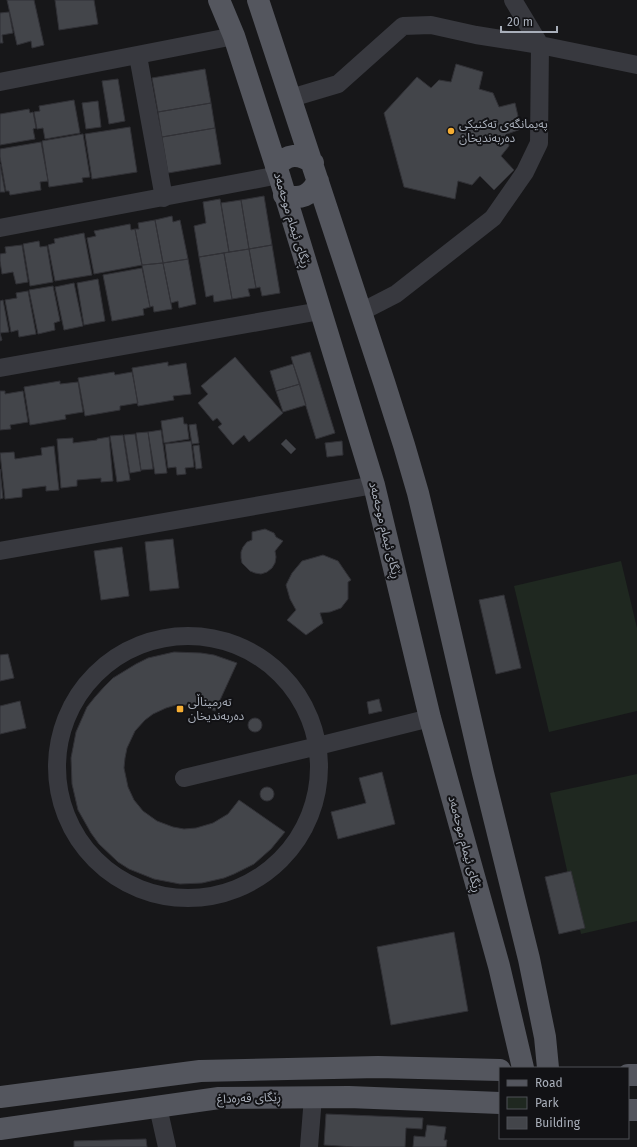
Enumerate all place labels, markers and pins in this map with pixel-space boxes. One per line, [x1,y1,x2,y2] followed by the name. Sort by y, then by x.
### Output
[459,117,548,145] place label: په‌یمانگه‌ى ته‌كنیكى ده‌ربه‌ندیخان
[446,126,456,136] marker: په‌یمانگه‌ى ته‌كنیكى ده‌ربه‌ندیخان
[188,693,245,723] place label: تەرمیناڵی دەربەندیخان
[175,704,185,714] marker: تەرمیناڵی دەربەندیخان

